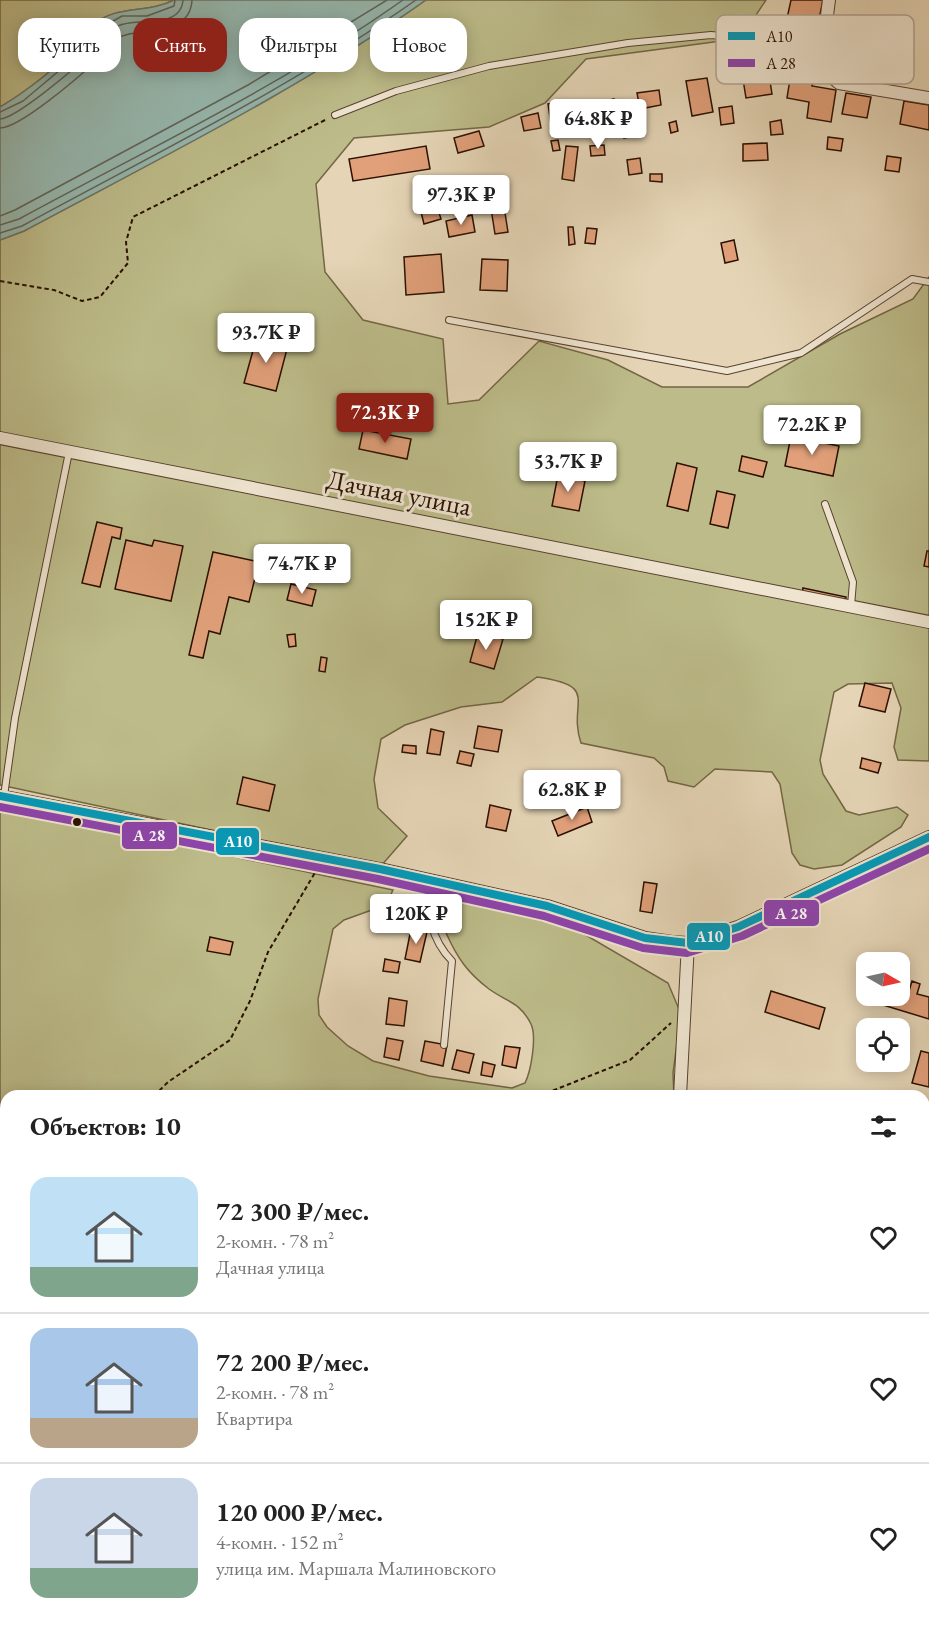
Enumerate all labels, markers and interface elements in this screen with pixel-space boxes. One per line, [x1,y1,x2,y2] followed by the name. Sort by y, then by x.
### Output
[716,15,914,84] legend
[18,18,121,72] chip: Купить
[133,18,227,72] chip: Снять
[239,18,358,72] chip: Фильтры
[370,18,467,72] chip: Новое
[765,26,793,47] text: А10
[765,53,796,74] text: А 28
[543,99,653,150] pin: 64.8K ₽
[564,105,632,131] text: 64.8K ₽
[406,175,516,226] pin: 97.3K ₽
[427,181,495,207] text: 97.3K ₽
[211,313,321,364] pin: 93.7K ₽
[232,319,300,345] text: 93.7K ₽
[330,393,440,444] pin: 72.3K ₽
[351,399,419,425] text: 72.3K ₽
[757,405,867,456] pin: 72.2K ₽
[778,411,846,437] text: 72.2K ₽
[513,442,623,493] pin: 53.7K ₽
[534,448,602,474] text: 53.7K ₽
[324,461,475,524] street label: Дачная улица
[247,544,357,595] pin: 74.7K ₽
[268,550,336,576] text: 74.7K ₽
[437,600,535,651] pin: 152K ₽
[454,606,518,632] text: 152K ₽
[517,770,627,821] pin: 62.8K ₽
[538,776,606,802] text: 62.8K ₽
[71,816,83,828] unlabelled marker
[121,821,178,850] line badge: А 28
[132,825,165,846] text: А 28
[215,827,260,856] line badge: А10
[223,831,253,852] text: А10
[367,894,465,945] pin: 120K ₽
[763,899,820,927] line badge: А 28
[384,900,448,926] text: 120K ₽
[774,903,807,924] text: А 28
[686,922,731,951] line badge: А10
[694,926,724,947] text: А10
[856,952,910,1006] north arrow
[856,952,910,1072] map controls
[856,1018,910,1072] button: locate
[30,1109,181,1143] text: Объектов: 10
[867,1110,900,1143] icon: filters
[216,1194,369,1228] text: 72 300 ₽/мес.
[78,1201,150,1273] icon: home
[867,1221,900,1254] icon: heart
[216,1228,334,1254] text: 2-комн. · 78 m²
[216,1254,325,1280] text: Дачная улица
[216,1345,369,1379] text: 72 200 ₽/мес.
[78,1352,150,1424] icon: home
[867,1372,900,1405] icon: heart
[216,1379,334,1405] text: 2-комн. · 78 m²
[216,1405,293,1431] text: Квартира
[216,1495,383,1529] text: 120 000 ₽/мес.
[78,1502,150,1574] icon: home
[867,1522,900,1555] icon: heart
[216,1529,344,1555] text: 4-комн. · 152 m²
[216,1555,496,1581] text: улица им. Маршала Малиновского

